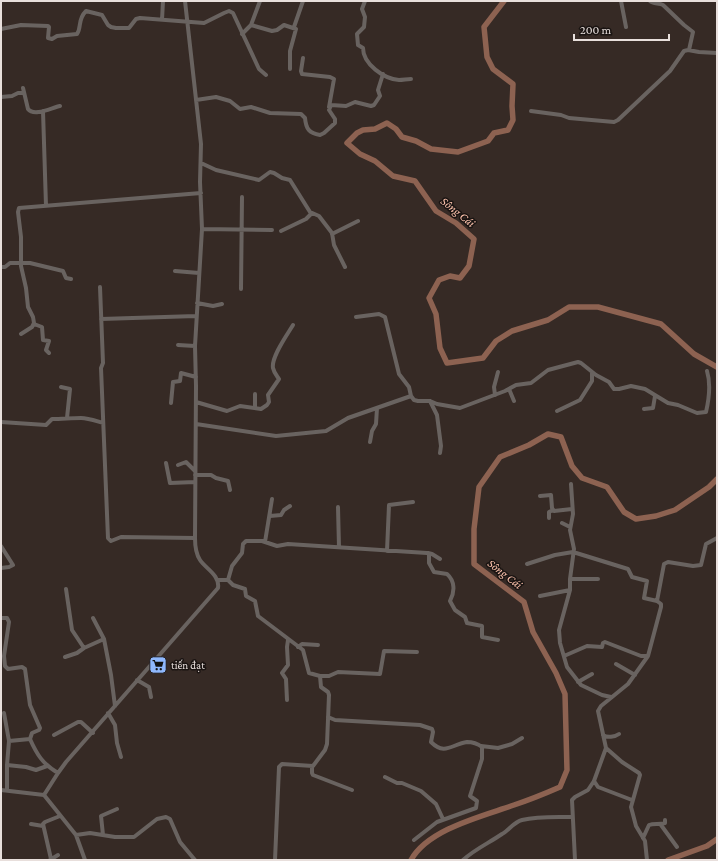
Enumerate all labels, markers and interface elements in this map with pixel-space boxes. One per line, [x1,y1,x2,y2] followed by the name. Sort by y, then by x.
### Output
[574,16,669,42] scale bar
[580,23,612,37] text: 200 m
[438,194,479,231] water label: Sông Cái
[485,556,526,592] water label: Sông Cái
[148,655,168,675] supermarket icon: tiến đạt
[171,659,205,672] place label: tiến đạt

